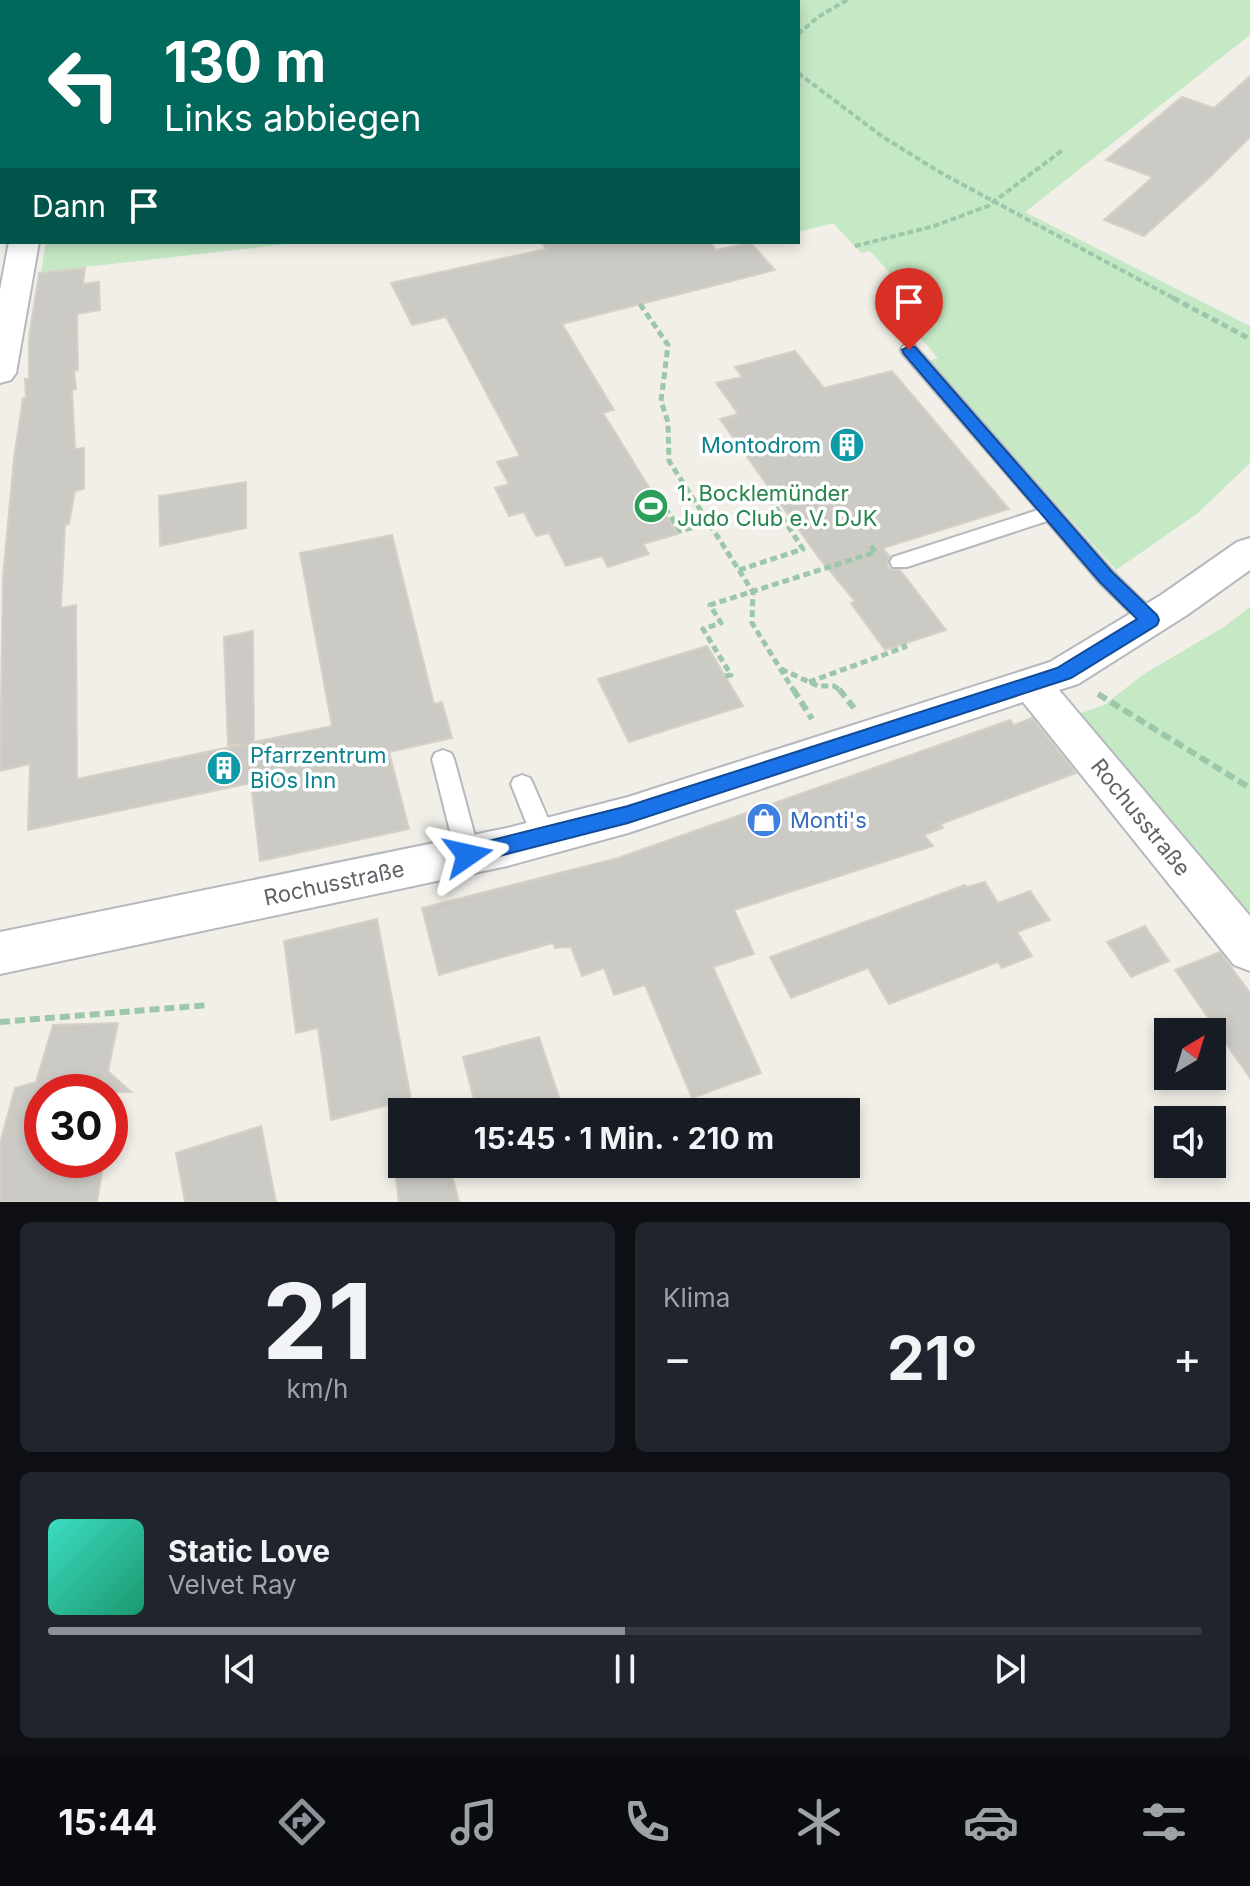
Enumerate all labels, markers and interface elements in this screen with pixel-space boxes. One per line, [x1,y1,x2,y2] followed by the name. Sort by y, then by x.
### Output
[164,28,326,96] text: 130 m
[32,32,136,136] icon: left
[164,96,422,140] text: Links abbiegen
[122,184,166,228] icon: arrive
[32,188,106,224] text: Dann
[875,268,943,350] pin
[887,280,931,324] icon: arrive
[828,426,866,464] building icon: Montodrom
[701,432,821,458] place label: Montodrom
[677,480,878,531] place label: 1. Bocklemünder Judo Club e.V. DJK
[632,487,670,525] sports icon: 1. Bocklemünder Judo Club e.V. DJK
[250,742,387,793] place label: Pfarrzentrum BiOs Inn
[205,749,243,787] building icon: Pfarrzentrum BiOs Inn
[1086,753,1196,881] street label: Rochusstraße
[745,801,783,839] shop icon: Monti's
[790,807,867,833] place label: Monti's
[426,813,510,897] position arrow
[261,855,407,911] street label: Rochusstraße
[1154,1018,1226,1090] north arrow
[1154,1018,1226,1178] map controls
[24,1074,128,1178] speed limit sign: 30
[1154,1106,1226,1178] button: sound
[474,1120,774,1156] text: 15:45 · 1 Min. · 210 m
[262,1258,373,1384] text: 21
[663,1282,730,1313] text: Klima
[887,1322,978,1394] text: 21°
[663,1331,692,1385] text: −
[1173,1331,1202,1385] text: +
[287,1373,348,1404] text: km/h
[168,1533,330,1569] text: Static Love
[168,1569,297,1600] text: Velvet Ray
[218,1647,262,1691] icon: previous
[603,1647,647,1691] icon: pause
[988,1647,1032,1691] icon: next
[274,1794,330,1850] icon: directions
[446,1794,502,1850] icon: music
[619,1794,675,1850] icon: phone
[791,1794,847,1850] icon: climate
[963,1794,1019,1850] icon: car
[1136,1794,1192,1850] icon: filters
[58,1800,157,1844] text: 15:44

